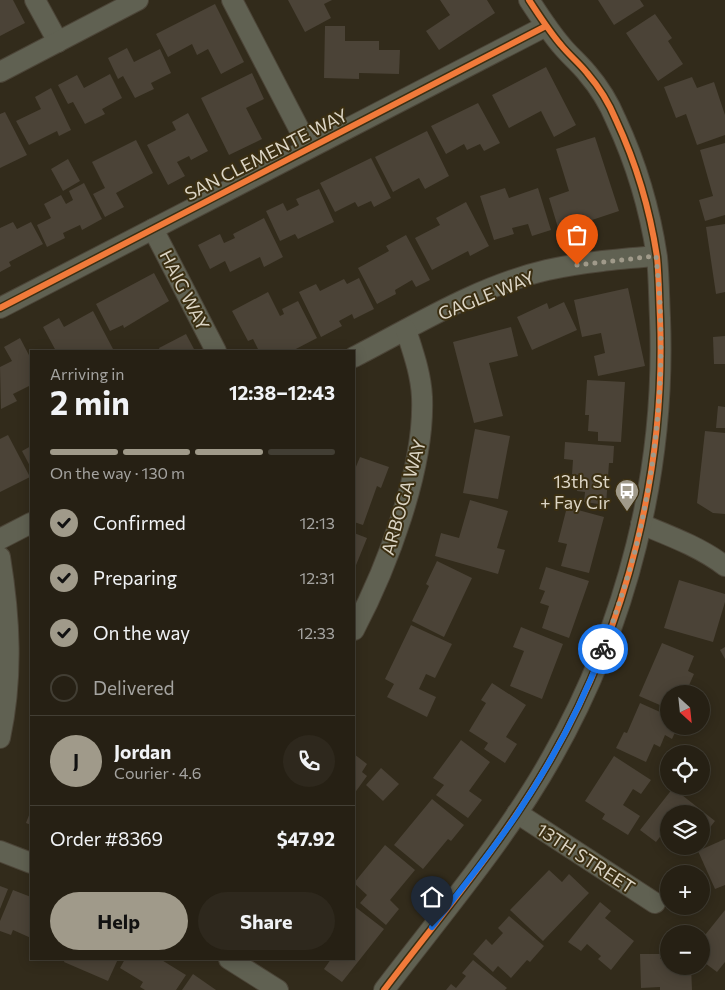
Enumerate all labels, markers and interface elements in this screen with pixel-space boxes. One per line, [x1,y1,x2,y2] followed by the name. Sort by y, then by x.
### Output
[181,103,351,205] street label: SAN CLEMENTE WAY
[556,214,598,265] pin
[563,221,591,249] icon: bag
[155,246,215,334] street label: HAIG WAY
[434,266,538,324] street label: GAGLE WAY
[50,364,124,383] text: Arriving in
[229,381,335,404] text: 12:38–12:43
[50,382,130,422] text: 2 min
[376,436,430,557] street label: ARBOGA WAY
[50,463,185,482] text: On the way · 130 m
[540,470,610,513] place label: 13th St + Fay Cir
[614,478,640,512] bus stop icon: 13th St + Fay Cir
[50,509,78,537] icon: check
[93,511,186,534] text: Confirmed
[300,513,335,532] text: 12:13
[50,564,78,592] icon: check
[93,566,177,589] text: Preparing
[300,568,335,587] text: 12:31
[50,619,78,647] icon: check
[93,621,190,644] text: On the way
[297,623,335,642] text: 12:33
[578,624,628,674] courier
[589,635,617,663] icon: bike
[93,676,174,699] text: Delivered
[660,685,710,735] north arrow
[660,685,710,975] map controls
[283,735,335,787] button: phone
[114,740,171,763] text: Jordan
[660,745,710,795] button: locate
[73,749,79,772] text: J
[114,763,201,782] text: Courier · 4.6
[660,805,710,855] button: layers
[533,818,639,898] street label: 13TH STREET
[50,827,163,850] text: Order #8369
[277,827,335,850] text: $47.92
[660,865,710,915] button: +
[411,876,453,927] pin
[418,883,446,911] icon: home
[50,892,188,950] button: Help
[198,892,335,950] button: Share
[660,925,710,975] button: −

